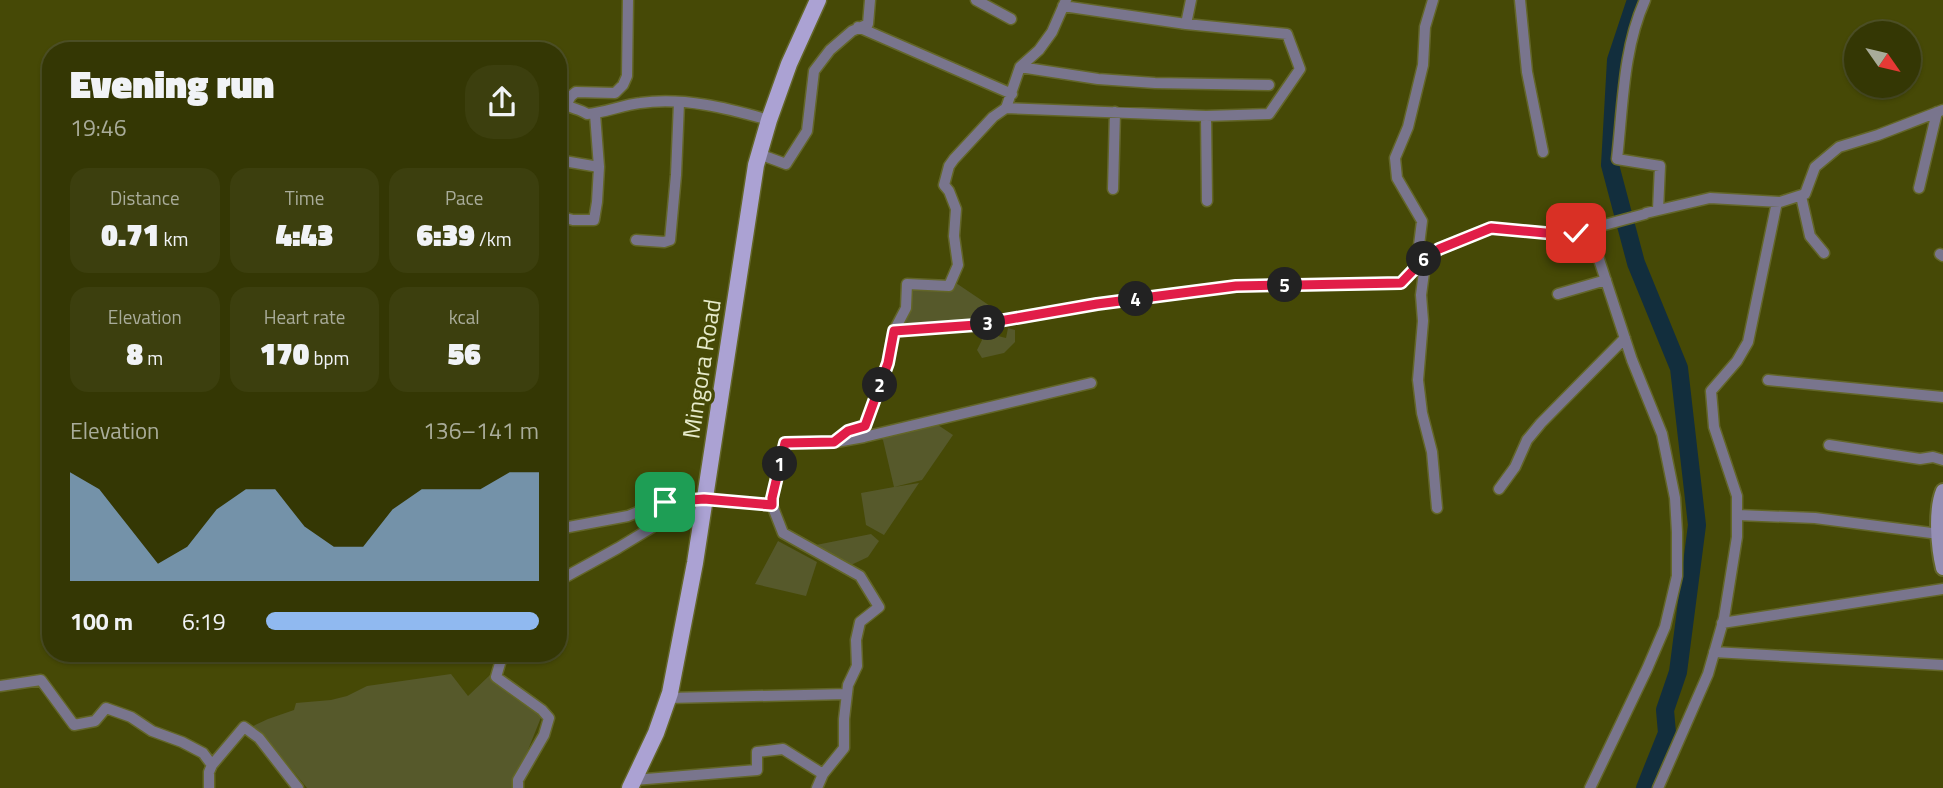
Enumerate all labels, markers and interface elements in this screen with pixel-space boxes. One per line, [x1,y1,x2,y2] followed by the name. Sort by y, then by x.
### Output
[1844,21,1922,98] north arrow
[1844,21,1921,98] map controls
[70,55,274,113] text: Evening run
[465,65,539,139] button: share
[70,110,127,145] text: 19:46
[110,183,180,212] text: Distance
[285,183,324,212] text: Time
[445,183,483,212] text: Pace
[1546,203,1606,263] pin
[101,212,159,258] text: 0.71
[275,212,334,258] text: 4:43
[417,212,475,258] text: 6:39
[1557,214,1595,252] icon: check
[159,224,188,253] text: km
[475,224,512,253] text: /km
[1406,242,1442,276] pin: 6
[1418,244,1429,273] text: 6
[1268,268,1302,302] pin: 5
[1279,270,1290,299] text: 5
[1118,282,1154,316] pin: 4
[1130,284,1141,313] text: 4
[672,296,730,441] street label: Mingora Road
[108,302,182,331] text: Elevation
[264,302,345,331] text: Heart rate
[449,302,480,331] text: kcal
[970,306,1006,340] pin: 3
[982,308,993,337] text: 3
[127,331,143,377] text: 8
[260,331,309,377] text: 170
[448,331,481,377] text: 56
[143,343,163,372] text: m
[309,343,349,372] text: bpm
[862,368,898,402] pin: 2
[874,370,885,399] text: 2
[70,413,159,448] text: Elevation
[423,413,539,448] text: 136–141 m
[762,447,798,482] pin: 1
[774,449,785,478] text: 1
[635,472,695,532] pin
[646,483,684,521] icon: arrive
[70,604,133,639] text: 100 m
[182,604,226,639] text: 6:19

